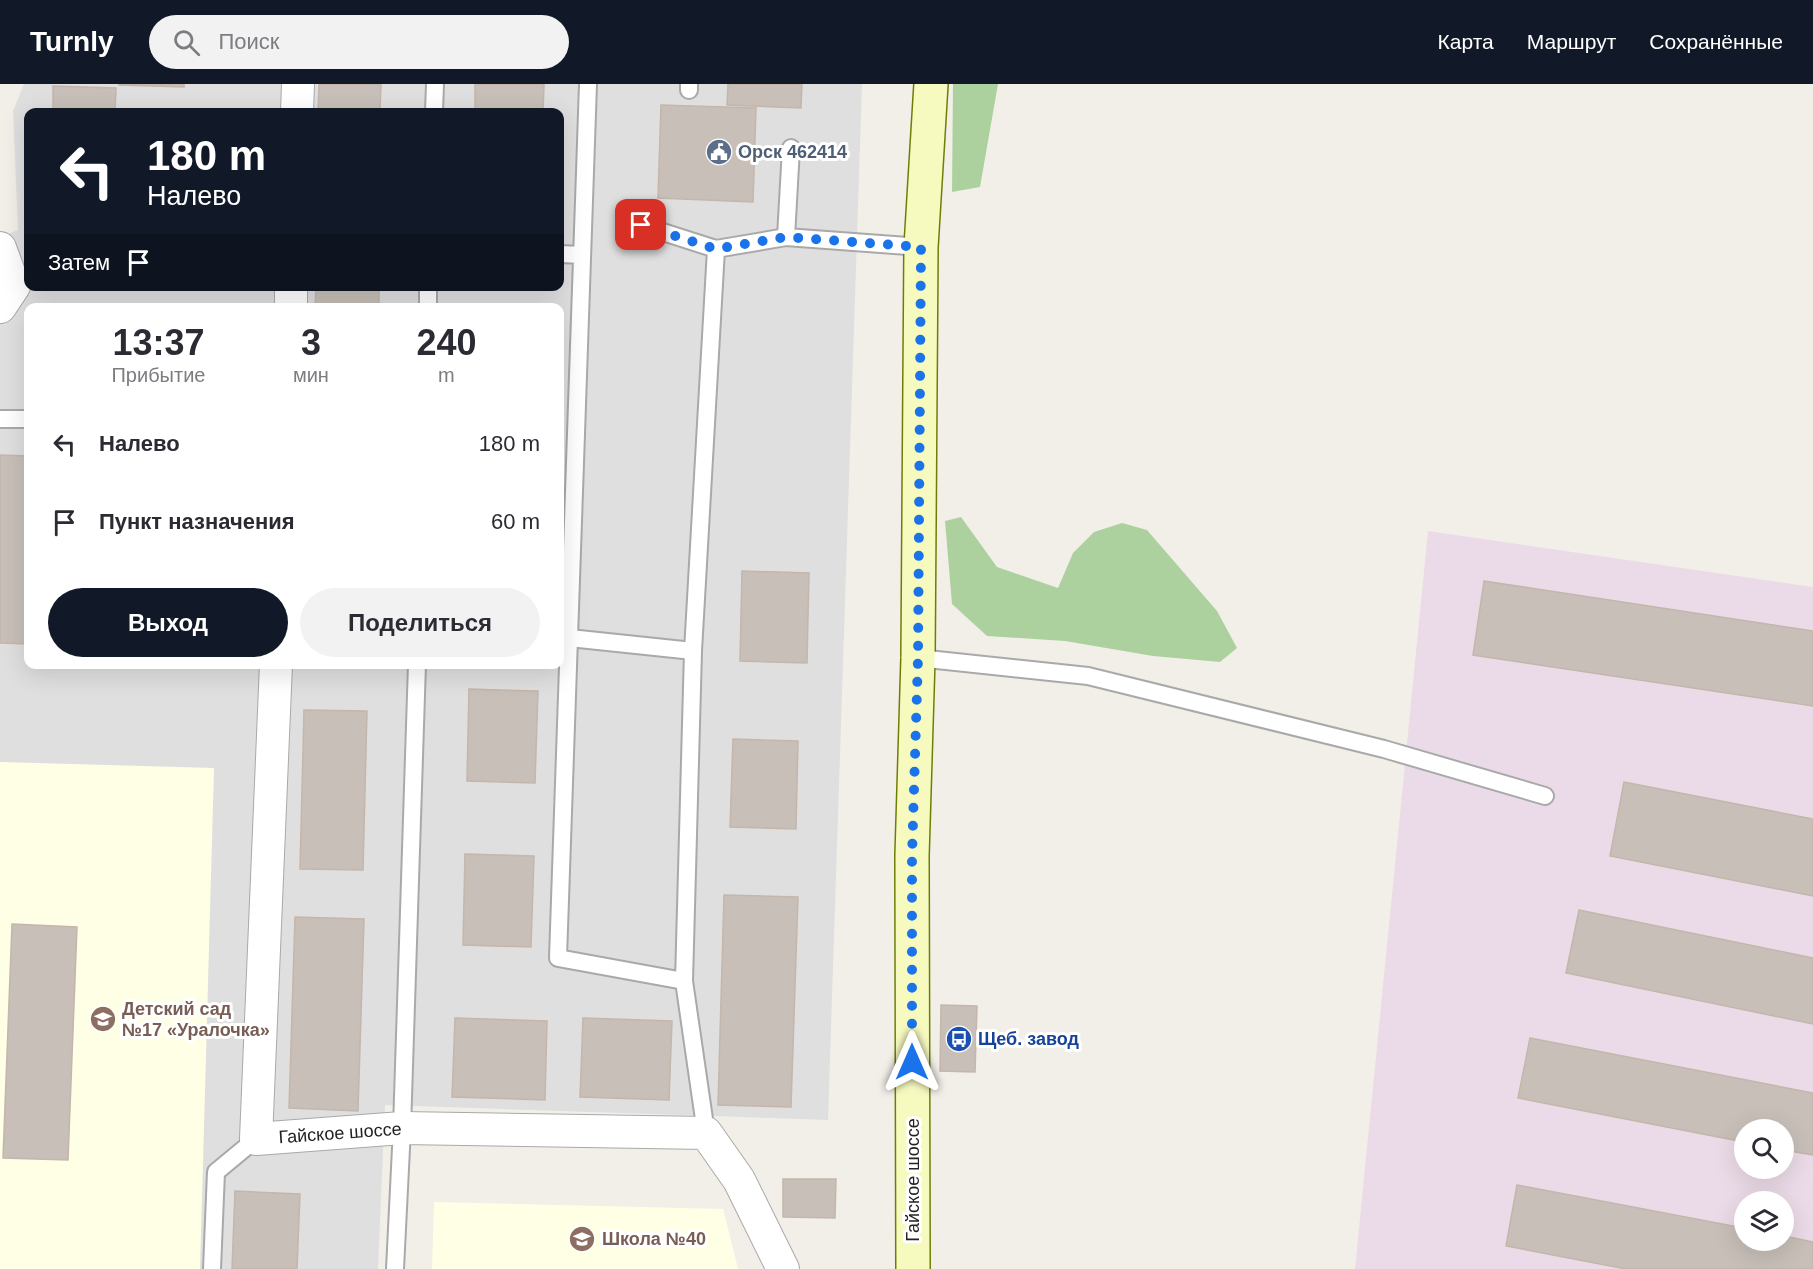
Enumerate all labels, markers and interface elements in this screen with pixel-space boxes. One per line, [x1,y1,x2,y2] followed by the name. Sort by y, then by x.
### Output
[149,15,569,69] search box
[30,26,113,57] text: Turnly
[170,26,203,59] icon: search
[218,29,279,54] text: Поиск
[1438,30,1494,53] text: Карта
[1527,30,1616,53] text: Маршрут
[1649,30,1783,53] text: Сохранённые
[48,132,126,210] icon: left
[147,132,266,179] text: 180 m
[704,137,734,167] public building icon: Орск 462414
[738,142,847,162] place label: Орск 462414
[147,181,241,211] text: Налево
[615,199,666,250] pin
[624,208,657,241] icon: arrive
[122,246,155,279] icon: arrive
[48,250,110,275] text: Затем
[112,322,205,363] text: 13:37
[301,322,321,363] text: 3
[416,322,476,363] text: 240
[111,364,205,386] text: Прибытие
[293,364,329,386] text: мин
[438,364,455,386] text: m
[48,428,81,461] icon: left
[99,431,180,456] text: Налево
[479,431,540,456] text: 180 m
[48,506,81,539] icon: arrive
[99,509,295,534] text: Пункт назначения
[491,509,540,534] text: 60 m
[48,588,288,657] button: Выход
[300,588,540,657] button: Поделиться
[122,999,270,1040] place label: Детский сад №17 «Уралочка»
[88,1004,118,1034] school or university icon: Детский сад №17 «Уралочка»
[944,1024,974,1054] bus stop icon: Щеб. завод
[978,1029,1080,1049] place label: Щеб. завод
[880,1030,944,1094] position arrow
[903,1118,923,1242] street label: Гайское шоссе
[278,1119,402,1147] street label: Гайское шоссе
[1734,1119,1794,1251] map controls
[1734,1119,1794,1179] button: search
[1734,1191,1794,1251] button: layers
[567,1224,597,1254] school or university icon: Школа №40
[602,1229,706,1249] place label: Школа №40

